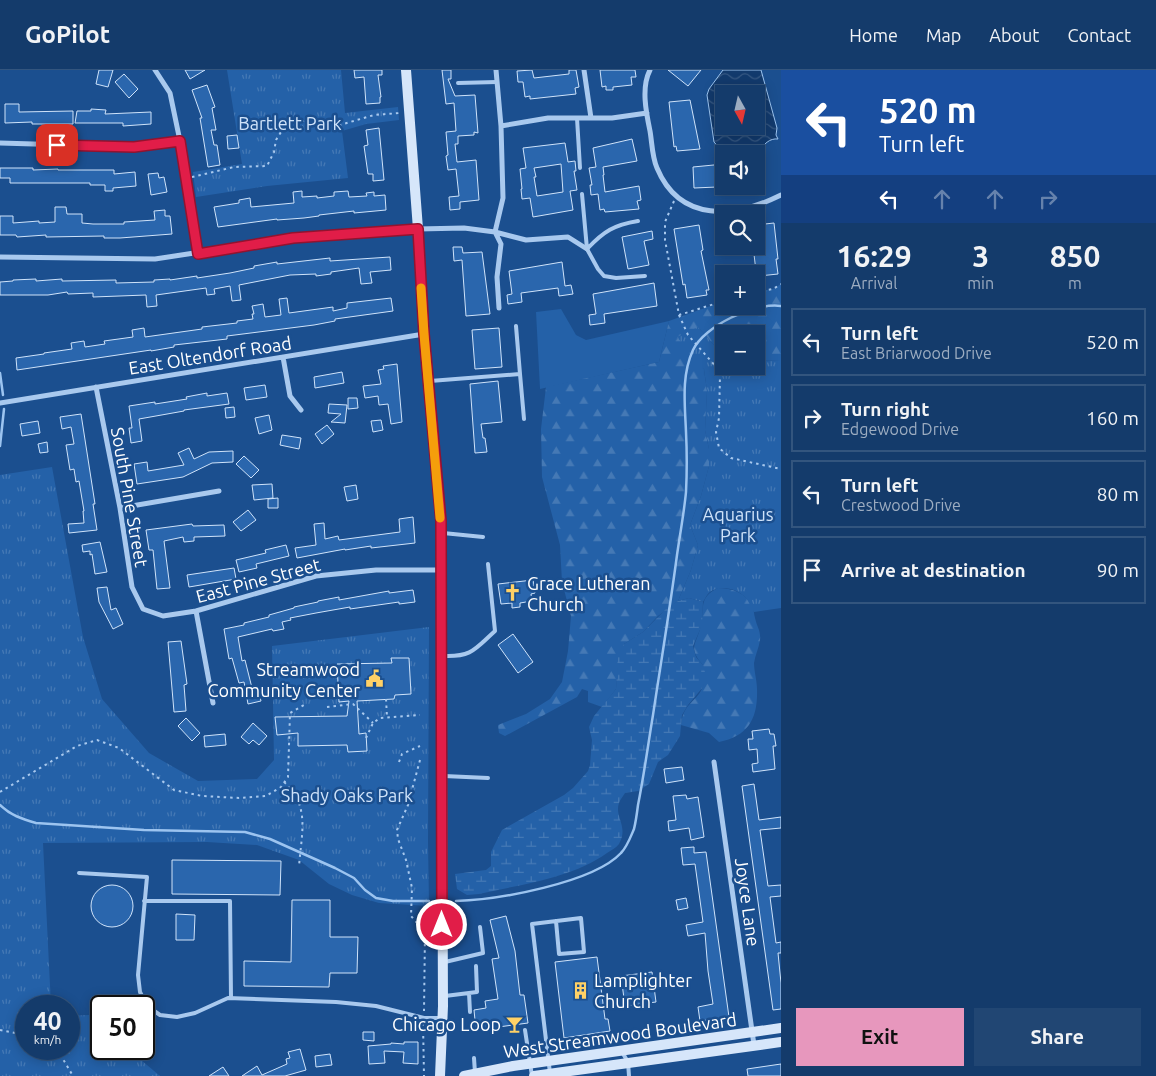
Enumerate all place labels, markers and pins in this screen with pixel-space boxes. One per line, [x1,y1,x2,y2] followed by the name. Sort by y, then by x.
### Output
[36,124,78,166] pin
[527,573,650,614] place label: Grace Lutheran Church
[503,583,523,603] church icon: Grace Lutheran Church
[208,659,360,700] place label: Streamwood Community Center
[364,669,384,689] public building icon: Streamwood Community Center
[594,970,692,1011] place label: Lamplighter Church
[570,980,590,1000] building icon: Lamplighter Church
[392,1014,501,1034] place label: Chicago Loop
[505,1014,525,1034] bar icon: Chicago Loop

